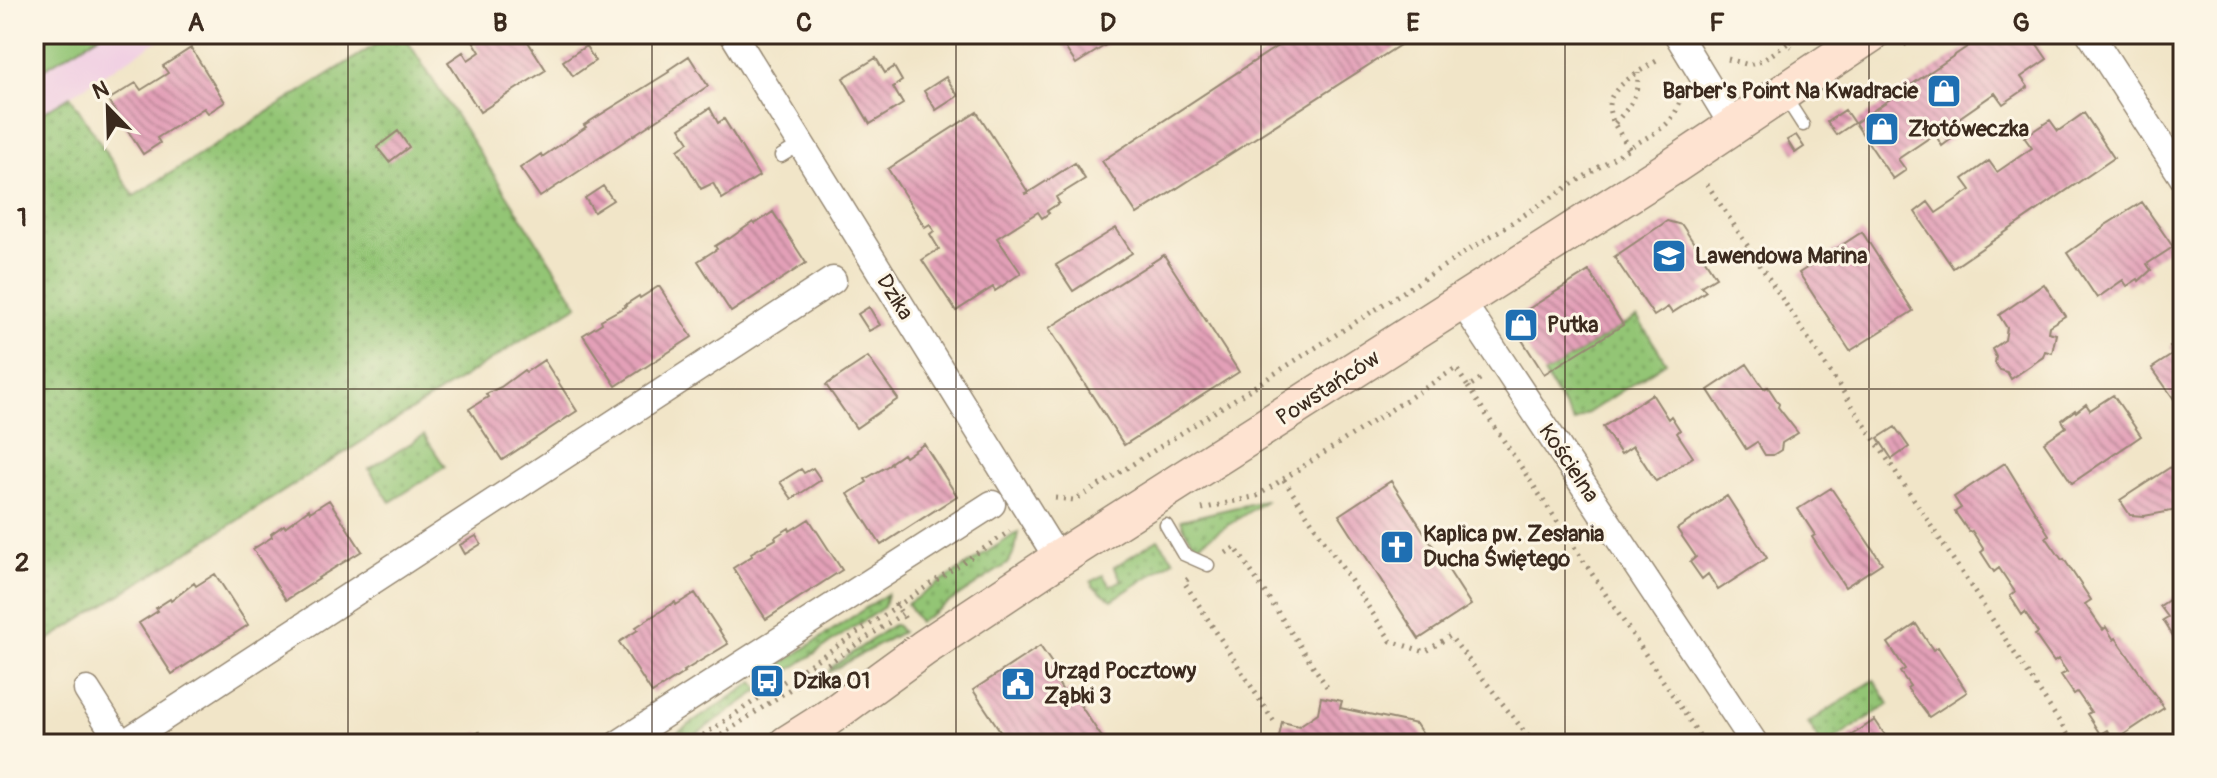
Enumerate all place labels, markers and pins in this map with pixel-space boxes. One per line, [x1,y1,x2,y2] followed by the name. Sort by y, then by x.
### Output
[1925,72,1963,110] shop icon: Barber's Point Na Kwadracie
[1662,77,1919,105] place label: Barber's Point Na Kwadracie
[1863,110,1901,148] shop icon: Złotóweczka
[1908,115,2029,143] place label: Złotóweczka
[1650,237,1688,275] school or university icon: Lawendowa Marina
[1695,242,1867,270] place label: Lawendowa Marina
[1502,306,1540,344] shop icon: Putka
[1547,311,1598,339] place label: Putka
[1423,520,1604,573] place label: Kaplica pw. Zesłania Ducha Świętego
[1378,528,1416,566] church icon: Kaplica pw. Zesłania Ducha Świętego
[1044,657,1197,710] place label: Urząd Pocztowy Ząbki 3
[748,662,786,700] bus stop icon: Dzika 01
[999,665,1037,703] public building icon: Urząd Pocztowy Ząbki 3
[793,667,870,695] place label: Dzika 01

